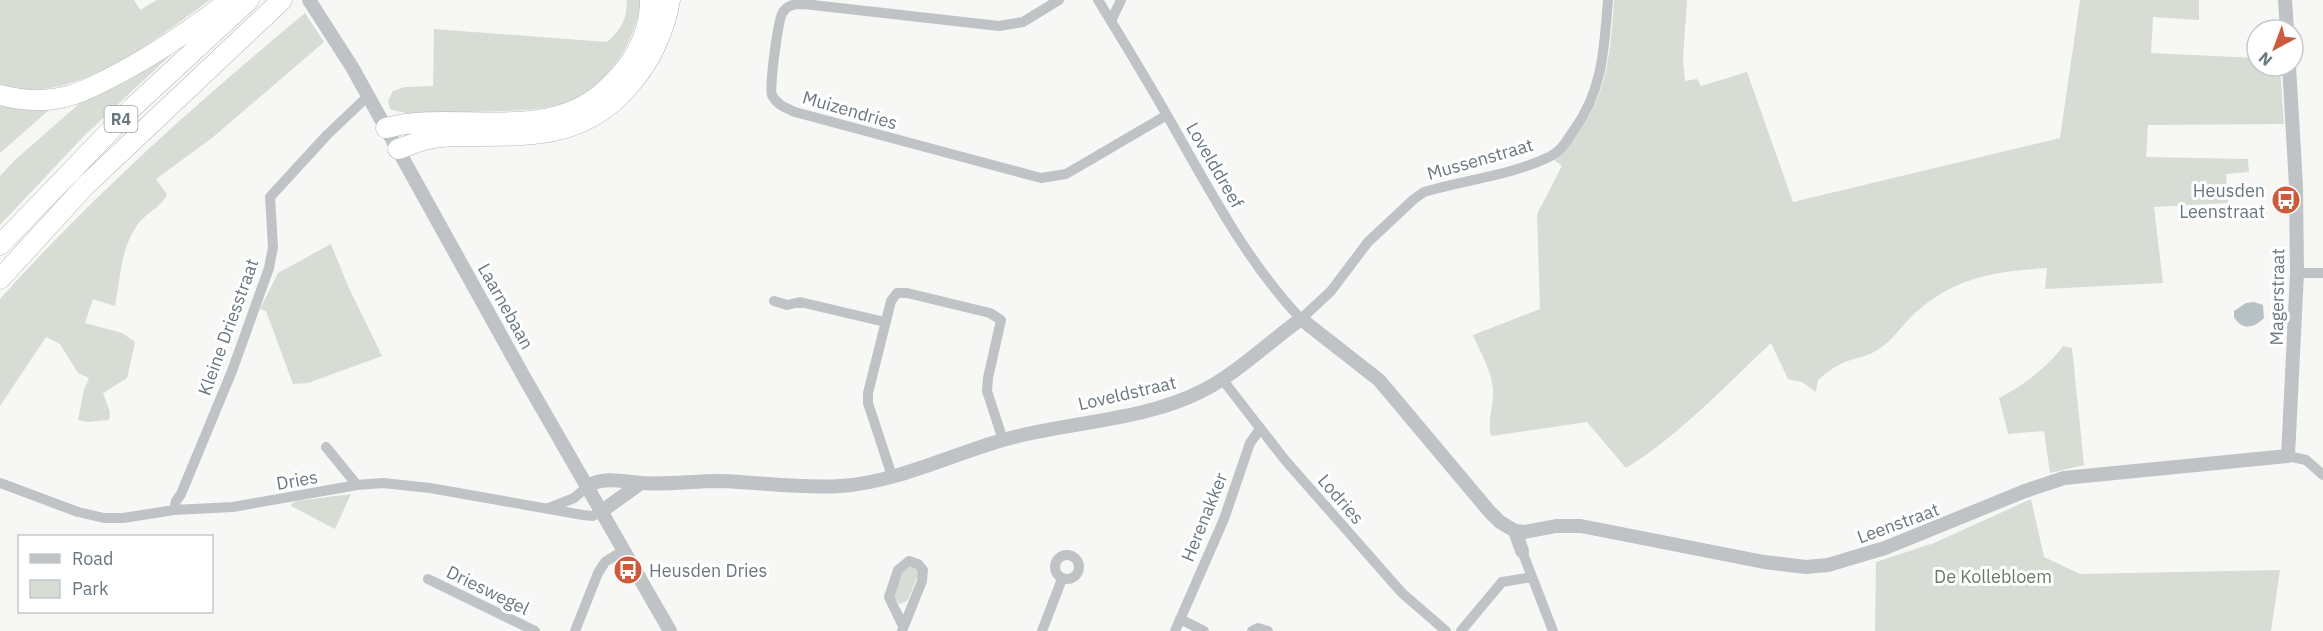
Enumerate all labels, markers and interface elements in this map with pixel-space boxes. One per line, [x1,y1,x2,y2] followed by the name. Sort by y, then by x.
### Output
[2245,18,2305,78] north arrow
[2254,48,2276,71] text: N
[800,85,900,135] street label: Muizendries
[104,106,138,132] road number: R4
[1181,118,1249,212] street label: Lovelddreef
[1424,133,1536,185] street label: Mussenstraat
[2179,179,2265,223] place label: Heusden Leenstraat
[2270,184,2302,216] bus stop icon: Heusden Leenstraat
[2265,248,2289,346] street label: Magerstraat
[193,255,263,399] street label: Kleine Driesstraat
[473,259,539,353] street label: Laarnebaan
[1076,371,1178,415] street label: Loveldstraat
[274,465,320,495] street label: Dries
[1176,469,1232,565] street label: Herenakker
[1313,469,1369,529] street label: Lodries
[1854,498,1942,548] street label: Leenstraat
[18,535,213,613] legend
[72,547,113,570] text: Road
[612,554,644,586] bus stop icon: Heusden Dries
[649,559,767,582] place label: Heusden Dries
[443,560,533,620] street label: Drieswegel
[1934,565,2052,588] park label: De Kollebloem
[72,577,109,600] text: Park

